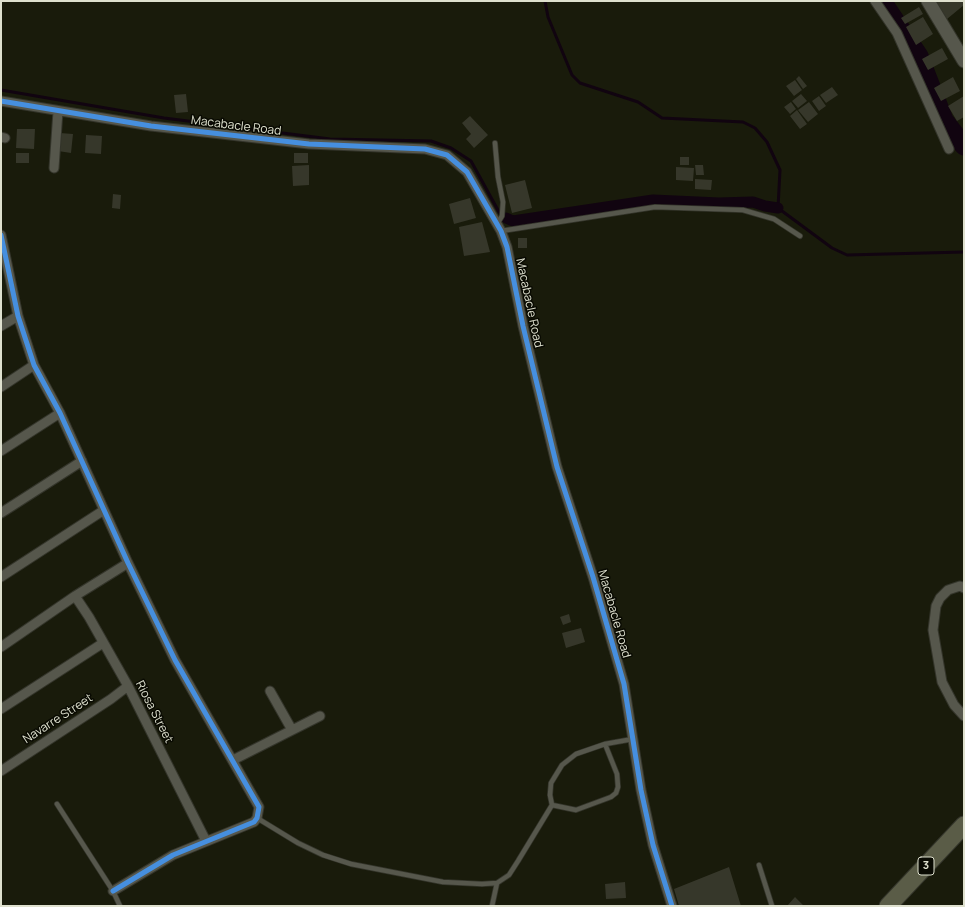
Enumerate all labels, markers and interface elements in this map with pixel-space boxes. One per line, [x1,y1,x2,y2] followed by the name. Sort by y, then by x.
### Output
[190,113,282,139] street label: Macabacle Road
[513,257,545,349] street label: Macabacle Road
[595,568,633,660] street label: Macabacle Road
[132,678,176,746] street label: Riosa Street
[20,691,96,747] street label: Navarre Street
[918,857,934,875] road number: 3

